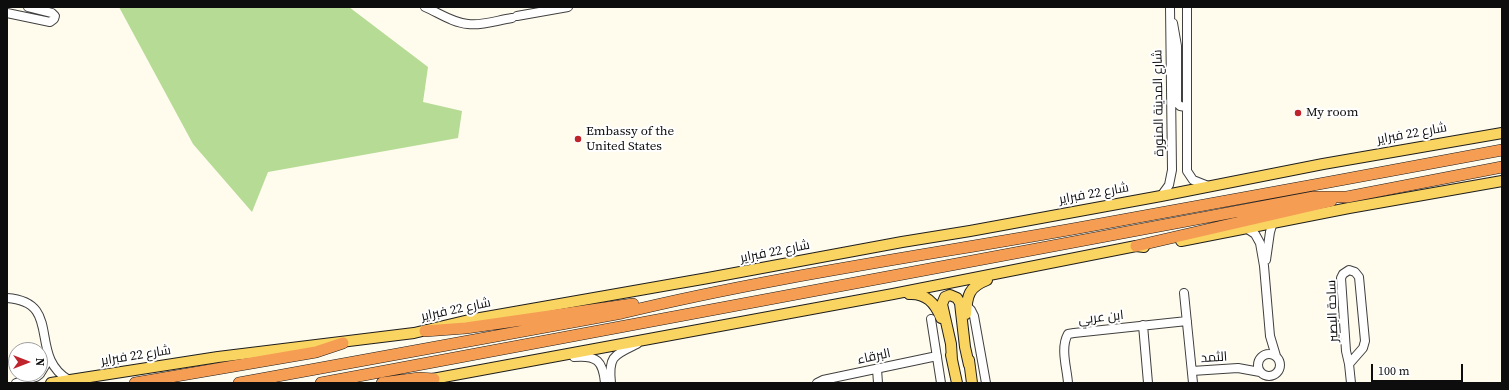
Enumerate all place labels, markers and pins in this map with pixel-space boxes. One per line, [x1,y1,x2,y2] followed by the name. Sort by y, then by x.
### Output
[1306,105,1358,121] place label: My room
[1293,108,1303,118] marker: My room
[586,124,674,155] place label: Embassy of the United States
[573,134,583,144] marker: Embassy of the United States

